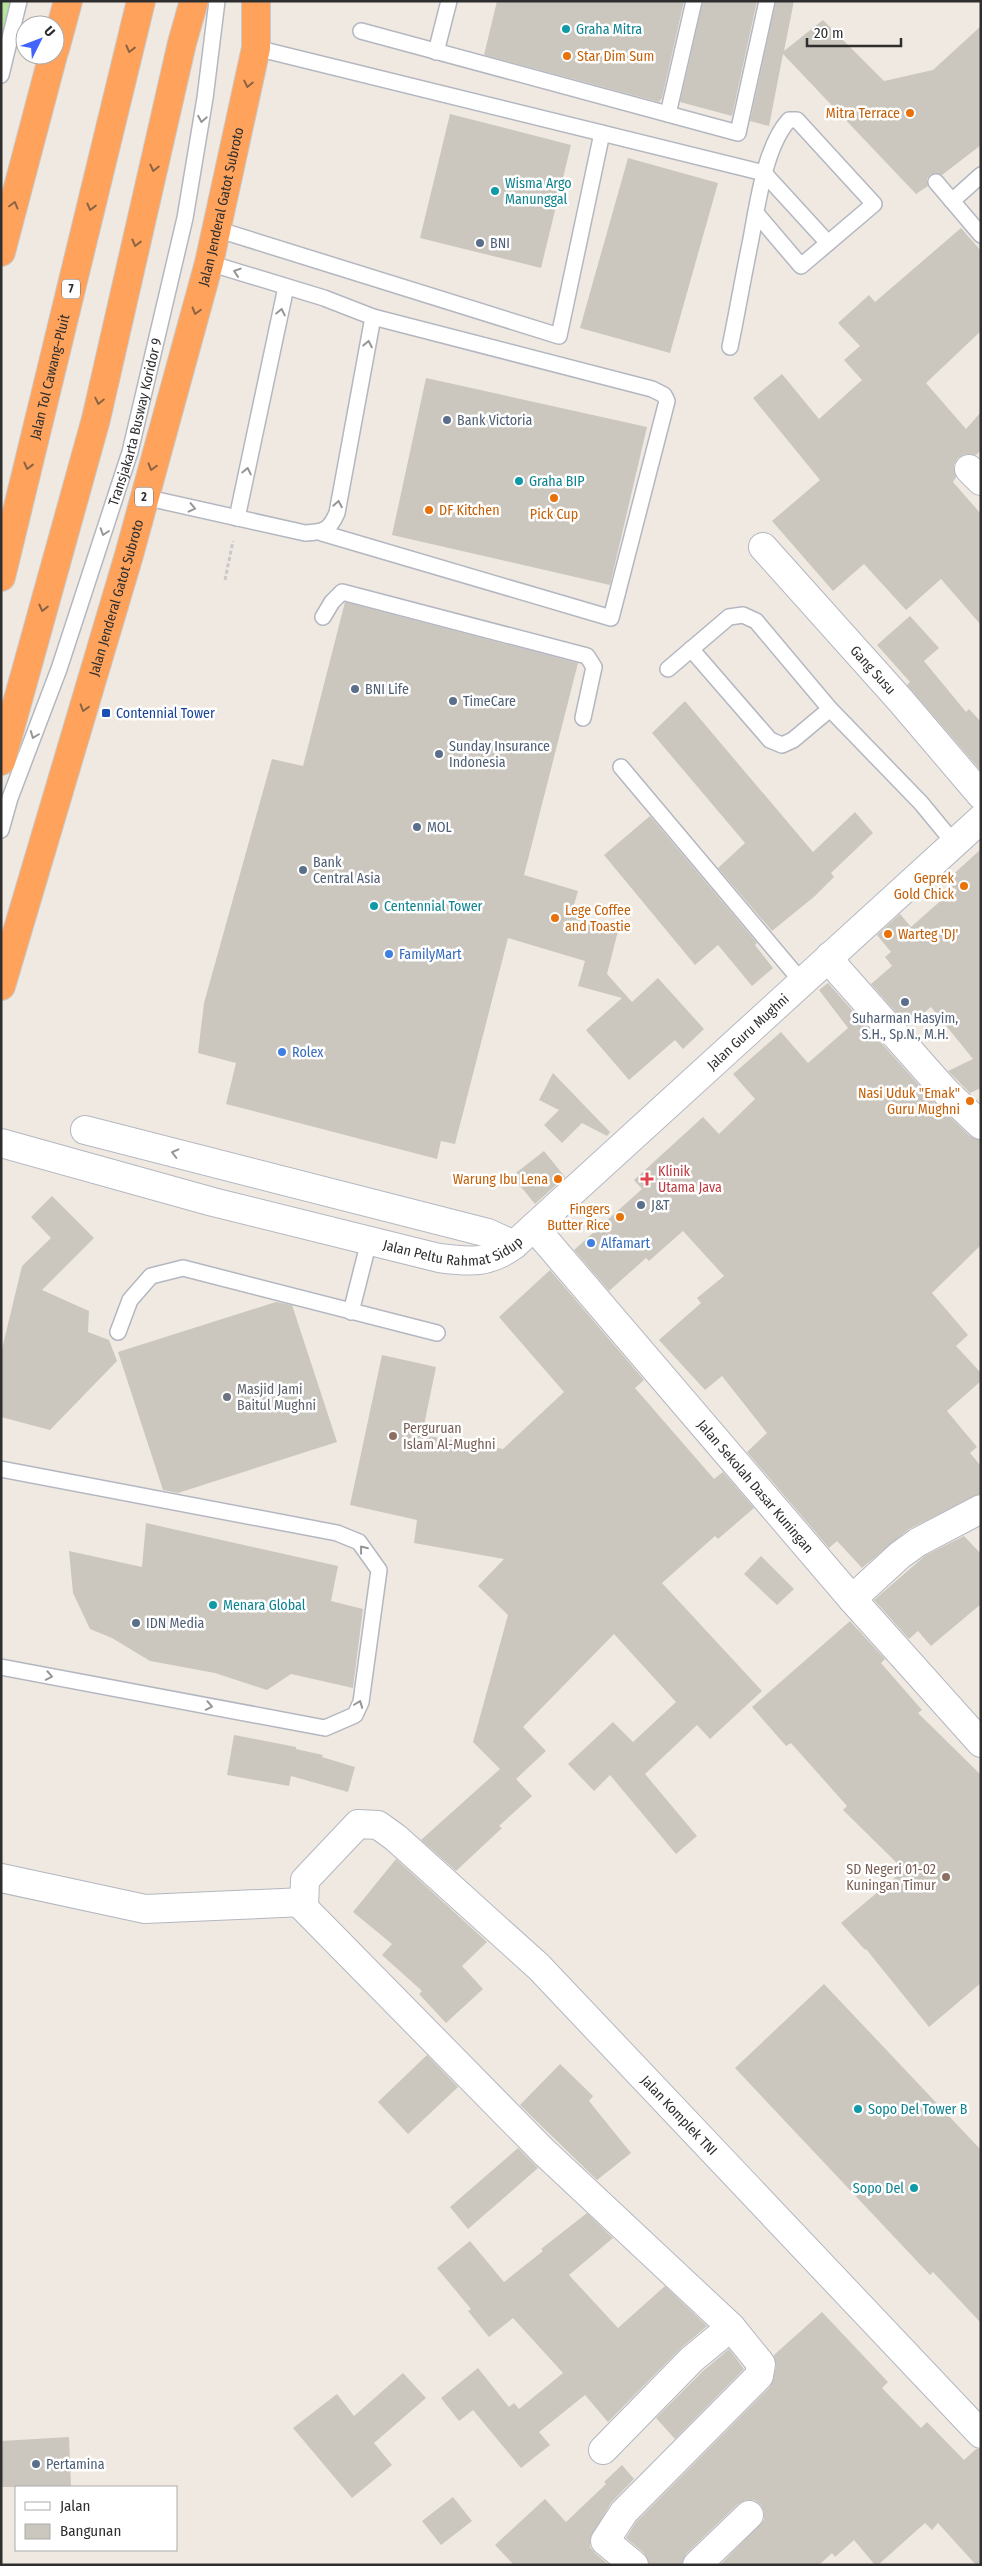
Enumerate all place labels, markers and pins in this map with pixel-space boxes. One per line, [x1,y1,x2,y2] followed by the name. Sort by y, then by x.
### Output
[576,21,642,38] place label: Graha Mitra
[560,23,572,35] marker: Graha Mitra
[577,48,654,65] place label: Star Dim Sum
[561,50,573,62] marker: Star Dim Sum
[826,105,900,122] place label: Mitra Terrace
[904,107,916,119] marker: Mitra Terrace
[505,175,572,208] place label: Wisma Argo Manunggal
[489,185,501,197] marker: Wisma Argo Manunggal
[490,235,510,252] place label: BNI
[474,237,486,249] marker: BNI
[457,412,533,429] place label: Bank Victoria
[441,414,453,426] marker: Bank Victoria
[529,473,585,490] place label: Graha BIP
[513,475,525,487] marker: Graha BIP
[548,492,560,504] marker: Pick Cup
[439,502,500,519] place label: DF Kitchen
[423,504,435,516] marker: DF Kitchen
[530,506,578,523] place label: Pick Cup
[365,681,409,698] place label: BNI Life
[349,683,361,695] marker: BNI Life
[463,693,516,710] place label: TimeCare
[447,695,459,707] marker: TimeCare
[116,705,215,722] place label: Contennial Tower
[100,707,112,719] marker: Contennial Tower
[449,738,550,771] place label: Sunday Insurance Indonesia
[433,748,445,760] marker: Sunday Insurance Indonesia
[427,819,452,836] place label: MOL
[411,821,423,833] marker: MOL
[313,854,381,887] place label: Bank Central Asia
[297,864,309,876] marker: Bank Central Asia
[894,870,954,903] place label: Geprek Gold Chick
[958,880,970,892] marker: Geprek Gold Chick
[384,898,483,915] place label: Centennial Tower
[368,900,380,912] marker: Centennial Tower
[565,902,631,935] place label: Lege Coffee and Toastie
[549,912,561,924] marker: Lege Coffee and Toastie
[898,926,959,943] place label: Warteg 'DJ'
[882,928,894,940] marker: Warteg 'DJ'
[399,946,462,963] place label: FamilyMart
[383,948,395,960] marker: FamilyMart
[899,996,911,1008] marker: Suharman Hasyim, S.H., Sp.N., M.H.
[852,1010,958,1043] place label: Suharman Hasyim, S.H., Sp.N., M.H.
[292,1044,324,1061] place label: Rolex
[276,1046,288,1058] marker: Rolex
[858,1085,960,1118] place label: Nasi Uduk "Emak" Guru Mughni
[964,1095,976,1107] marker: Nasi Uduk "Emak" Guru Mughni
[658,1163,722,1196] place label: Klinik Utama Java
[453,1171,548,1188] place label: Warung Ibu Lena
[640,1172,654,1186] marker: Klinik Utama Java
[552,1173,564,1185] marker: Warung Ibu Lena
[651,1197,670,1214] place label: J&T
[635,1199,647,1211] marker: J&T
[547,1201,610,1234] place label: Fingers Butter Rice
[614,1211,626,1223] marker: Fingers Butter Rice
[601,1235,650,1252] place label: Alfamart
[585,1237,597,1249] marker: Alfamart
[237,1381,316,1414] place label: Masjid Jami Baitul Mughni
[221,1391,233,1403] marker: Masjid Jami Baitul Mughni
[403,1420,495,1453] place label: Perguruan Islam Al-Mughni
[387,1430,399,1442] marker: Perguruan Islam Al-Mughni
[223,1597,306,1614] place label: Menara Global
[207,1599,219,1611] marker: Menara Global
[146,1615,204,1632] place label: IDN Media
[130,1617,142,1629] marker: IDN Media
[846,1861,936,1894] place label: SD Negeri 01-02 Kuningan Timur
[940,1871,952,1883] marker: SD Negeri 01-02 Kuningan Timur
[868,2101,968,2118] place label: Sopo Del Tower B
[852,2103,864,2115] marker: Sopo Del Tower B
[853,2180,904,2197] place label: Sopo Del
[908,2182,920,2194] marker: Sopo Del
[46,2456,105,2473] place label: Pertamina
[30,2458,42,2470] marker: Pertamina

